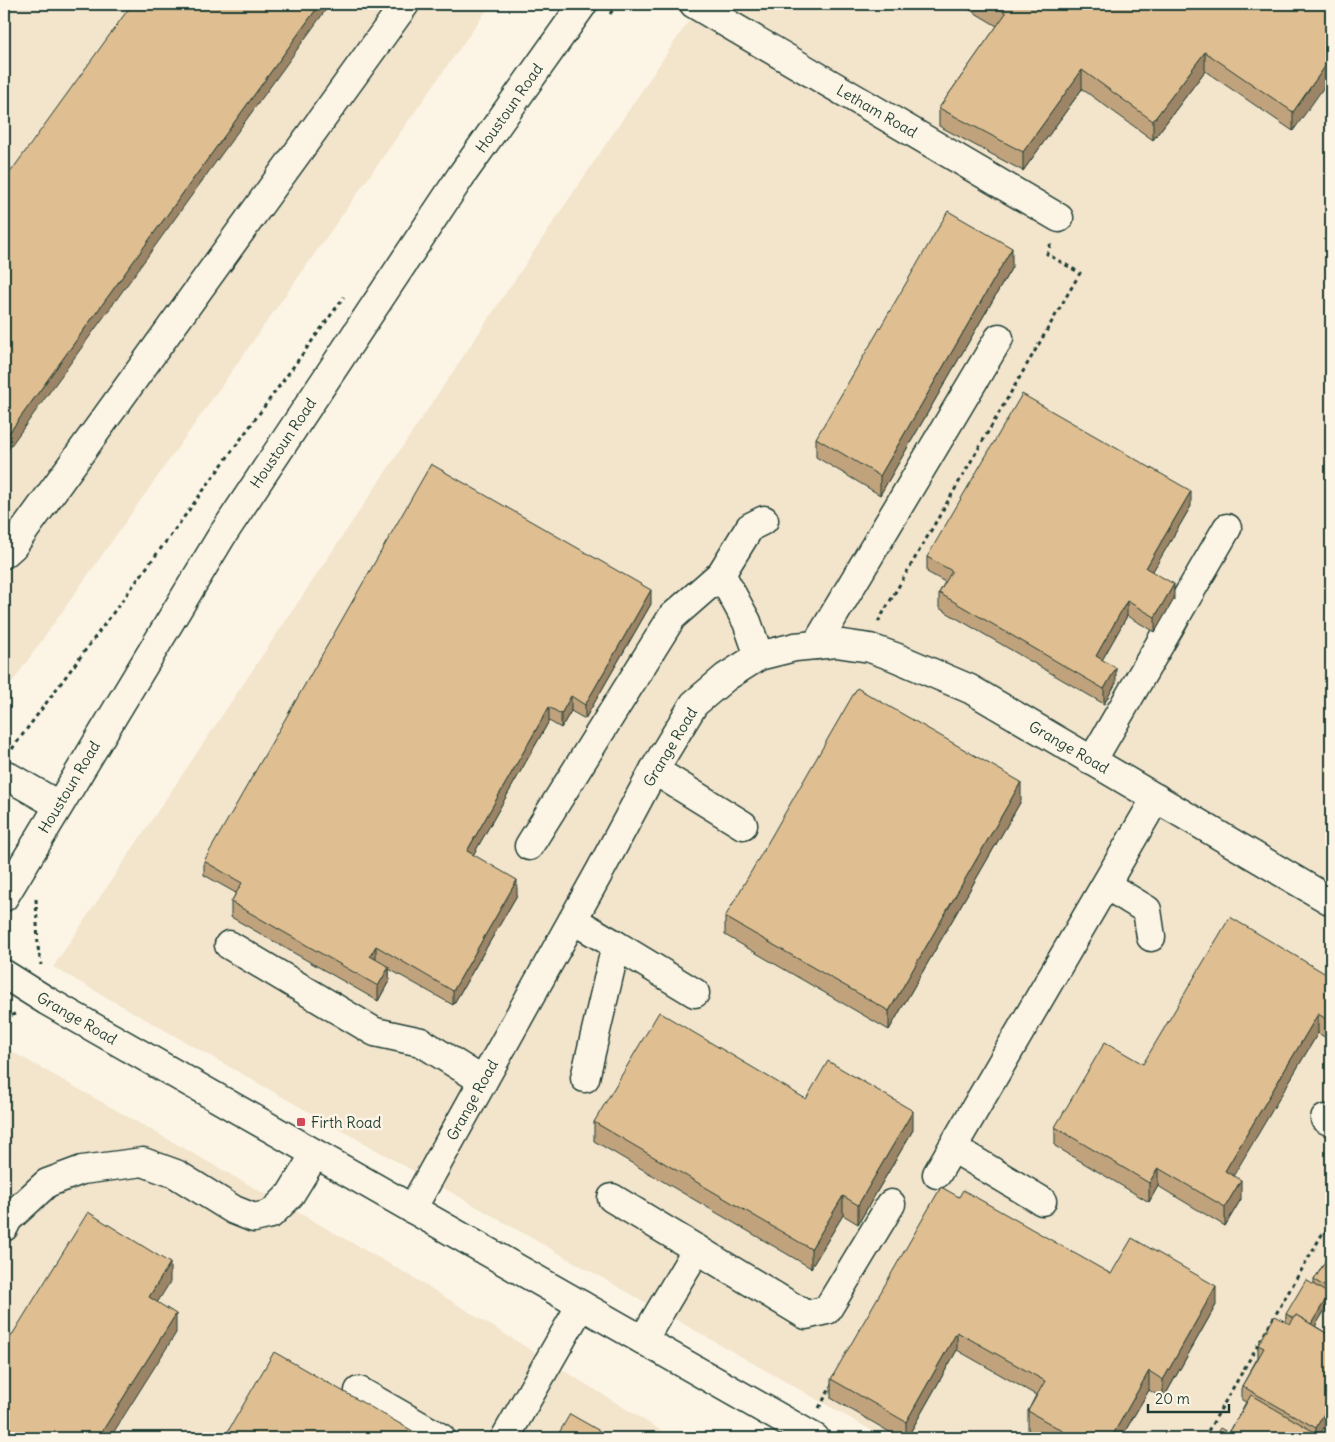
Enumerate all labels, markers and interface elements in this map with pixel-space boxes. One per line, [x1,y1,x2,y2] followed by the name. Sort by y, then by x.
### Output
[471,60,547,156] street label: Houstoun Road
[833,80,921,142] street label: Letham Road
[246,394,320,492] street label: Houstoun Road
[639,704,701,790] street label: Grange Road
[1026,716,1113,778] street label: Grange Road
[34,737,104,837] street label: Houstoun Road
[34,987,121,1049] street label: Grange Road
[442,1056,502,1144] street label: Grange Road
[311,1113,382,1132] place label: Firth Road
[295,1116,307,1128] marker: Firth Road
[1148,1382,1229,1414] scale bar
[1155,1389,1190,1408] text: 20 m

